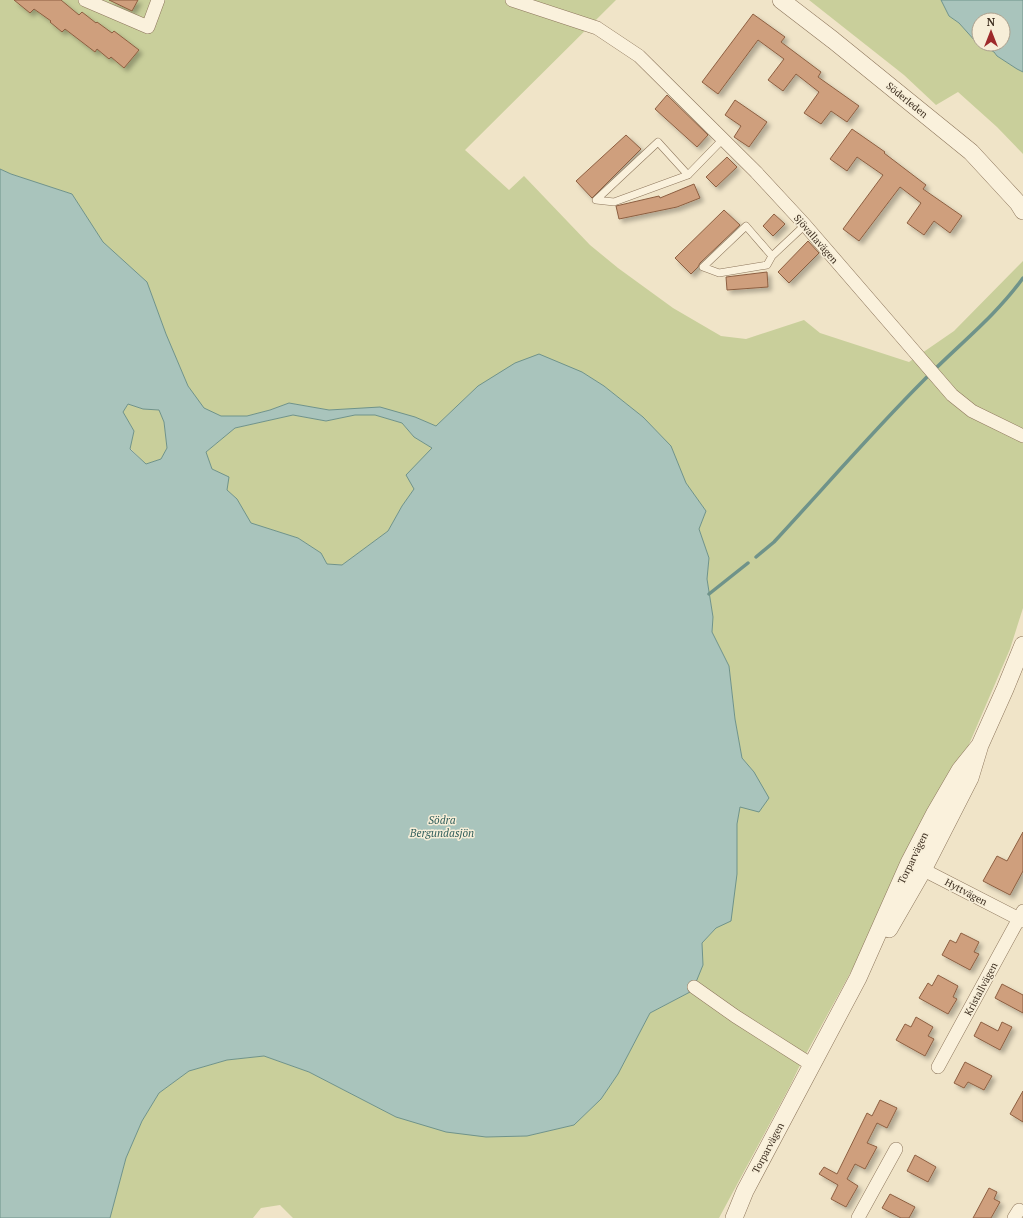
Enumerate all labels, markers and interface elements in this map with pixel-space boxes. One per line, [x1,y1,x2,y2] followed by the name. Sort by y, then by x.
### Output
[971,12,1011,52] north arrow
[987,15,996,29] text: N
[884,79,931,121] street label: Söderleden
[791,212,841,266] street label: Sjövallavägen
[409,813,474,840] water label: Södra Bergundasjön
[895,830,931,886] street label: Torparvägen
[943,875,989,909] street label: Hyttvägen
[961,960,1001,1018] street label: Kristallvägen
[749,1120,787,1176] street label: Torparvägen

